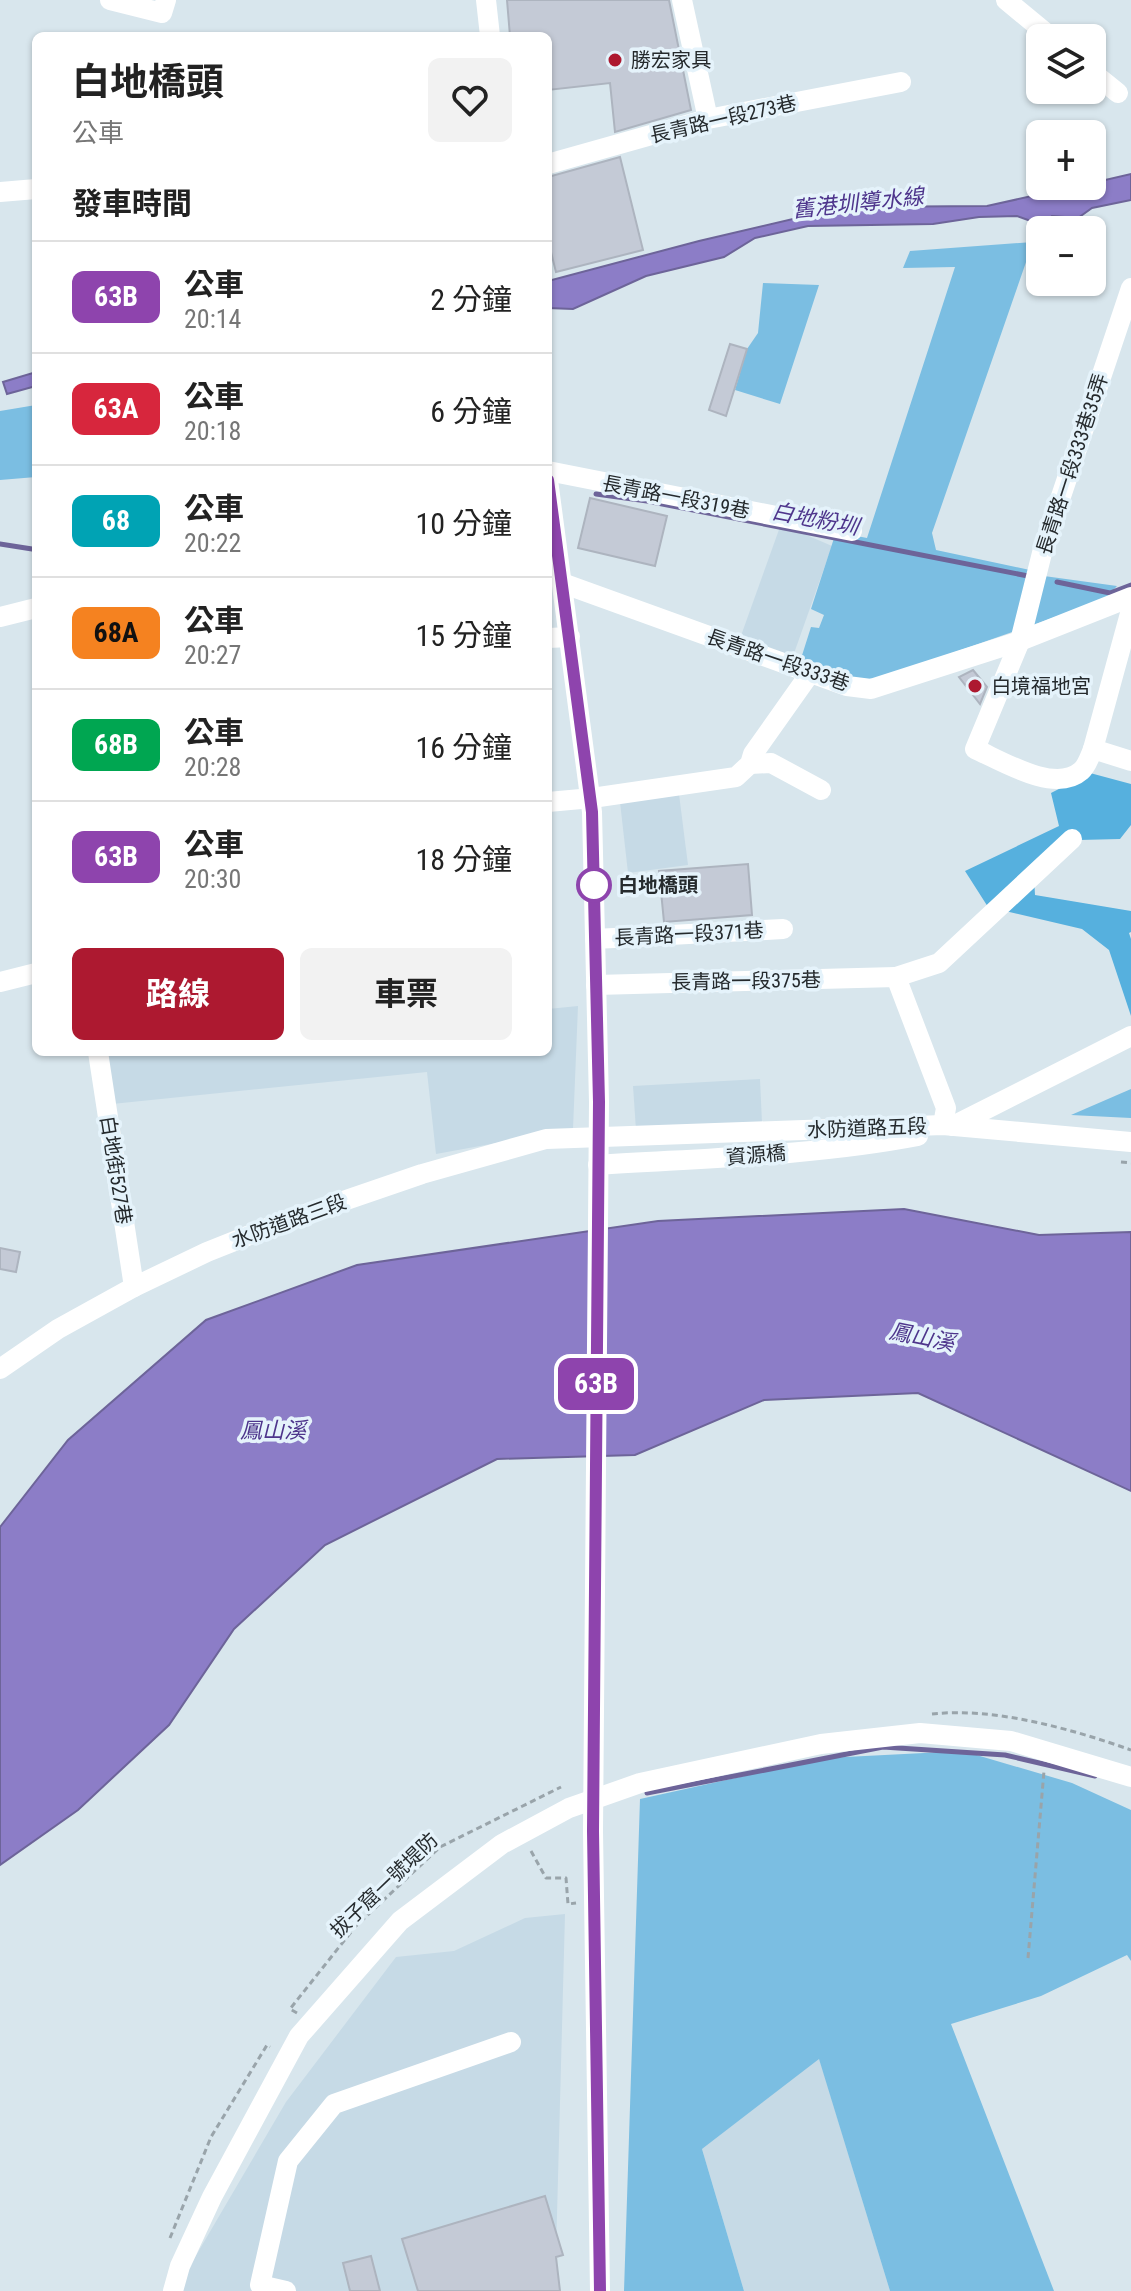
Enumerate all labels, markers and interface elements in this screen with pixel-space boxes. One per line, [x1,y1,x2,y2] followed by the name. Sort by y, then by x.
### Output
[1026,24,1106,296] map controls
[1026,24,1106,104] button: layers
[631,48,711,72] place label: 勝宏家具
[606,51,624,69] marker: 勝宏家具
[428,58,512,142] button: heart
[72,60,224,104] text: 白地橋頭
[647,90,799,148] street label: 長青路一段273巷
[72,118,124,148] text: 公車
[1026,120,1106,200] button: +
[791,183,928,222] water label: 舊港圳導水線
[72,186,192,221] text: 發車時間
[1026,216,1106,296] button: −
[184,267,244,302] text: 公車
[94,280,138,313] text: 63B
[430,282,512,317] text: 2 分鐘
[184,304,241,334] text: 20:14
[1031,370,1113,558] street label: 長青路一段333巷35弄
[184,379,244,414] text: 公車
[93,392,139,425] text: 63A
[430,394,512,429] text: 6 分鐘
[184,416,241,446] text: 20:18
[600,471,752,523] street label: 長青路一段319巷
[184,491,244,526] text: 公車
[769,498,864,540] water label: 白地粉圳
[102,504,130,537] text: 68
[415,506,512,541] text: 10 分鐘
[184,528,241,558] text: 20:22
[184,603,244,638] text: 公車
[93,616,139,649] text: 68A
[415,618,512,653] text: 15 分鐘
[703,624,853,696] street label: 長青路一段333巷
[184,640,241,670] text: 20:27
[991,674,1091,698] place label: 白境福地宮
[966,677,984,695] marker: 白境福地宮
[184,715,244,750] text: 公車
[94,728,138,761] text: 68B
[415,730,512,765] text: 16 分鐘
[184,752,241,782] text: 20:28
[184,827,244,862] text: 公車
[94,840,138,873] text: 63B
[415,842,512,877] text: 18 分鐘
[184,864,241,894] text: 20:30
[577,868,611,902] marker: 白地橋頭
[618,873,698,897] place label: 白地橋頭
[614,918,764,950] street label: 長青路一段371巷
[72,948,284,1040] button: 路線
[300,948,512,1040] button: 車票
[671,968,821,994] street label: 長青路一段375巷
[96,1114,136,1226] street label: 白地街527巷
[807,1114,927,1142] street label: 水防道路五段
[725,1140,787,1170] street label: 資源橋
[229,1189,349,1253] street label: 水防道路三段
[887,1318,960,1356] water label: 鳳山溪
[550,1358,642,1410] line badge: 63B
[574,1367,618,1400] text: 63B
[240,1418,309,1443] water label: 鳳山溪
[325,1828,443,1942] street label: 拔子窟一號堤防

